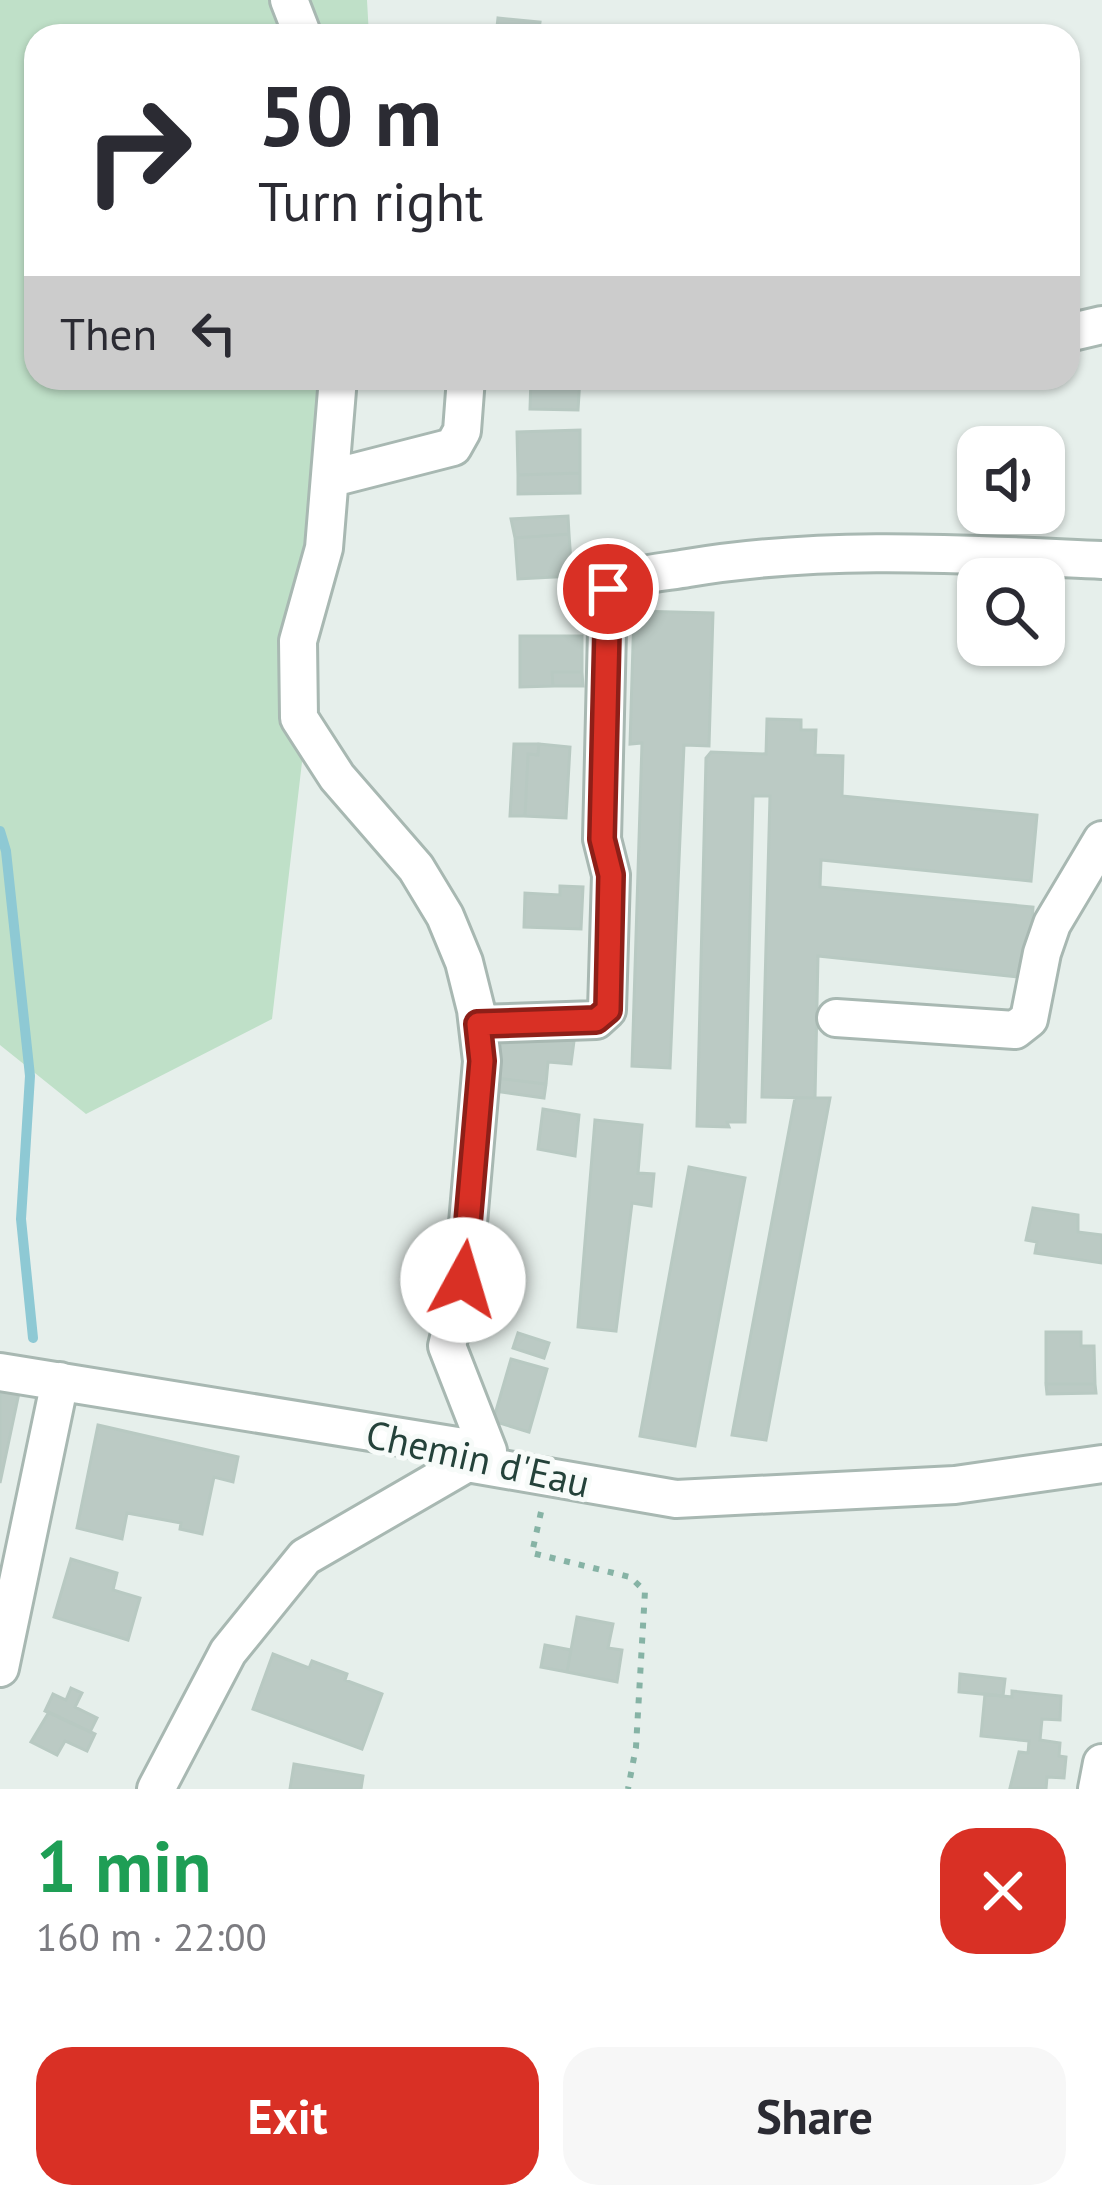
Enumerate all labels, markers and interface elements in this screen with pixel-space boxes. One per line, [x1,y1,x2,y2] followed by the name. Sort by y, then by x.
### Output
[258,60,442,169] text: 50 m
[60,72,216,228] icon: right
[258,166,483,236] text: Turn right
[181,300,247,366] icon: left
[60,304,157,362] text: Then
[957,426,1065,666] map controls
[957,426,1065,534] button: sound
[557,538,659,640] pin
[575,556,641,622] icon: arrive
[957,558,1065,666] button: search
[400,1217,526,1343] position arrow
[361,1408,595,1508] street label: Chemin d'Eau
[36,1819,212,1912] text: 1 min
[940,1828,1066,1954] button: close
[36,1911,267,1962] text: 160 m · 22:00
[36,2047,539,2185] button: Exit
[563,2047,1066,2185] button: Share

